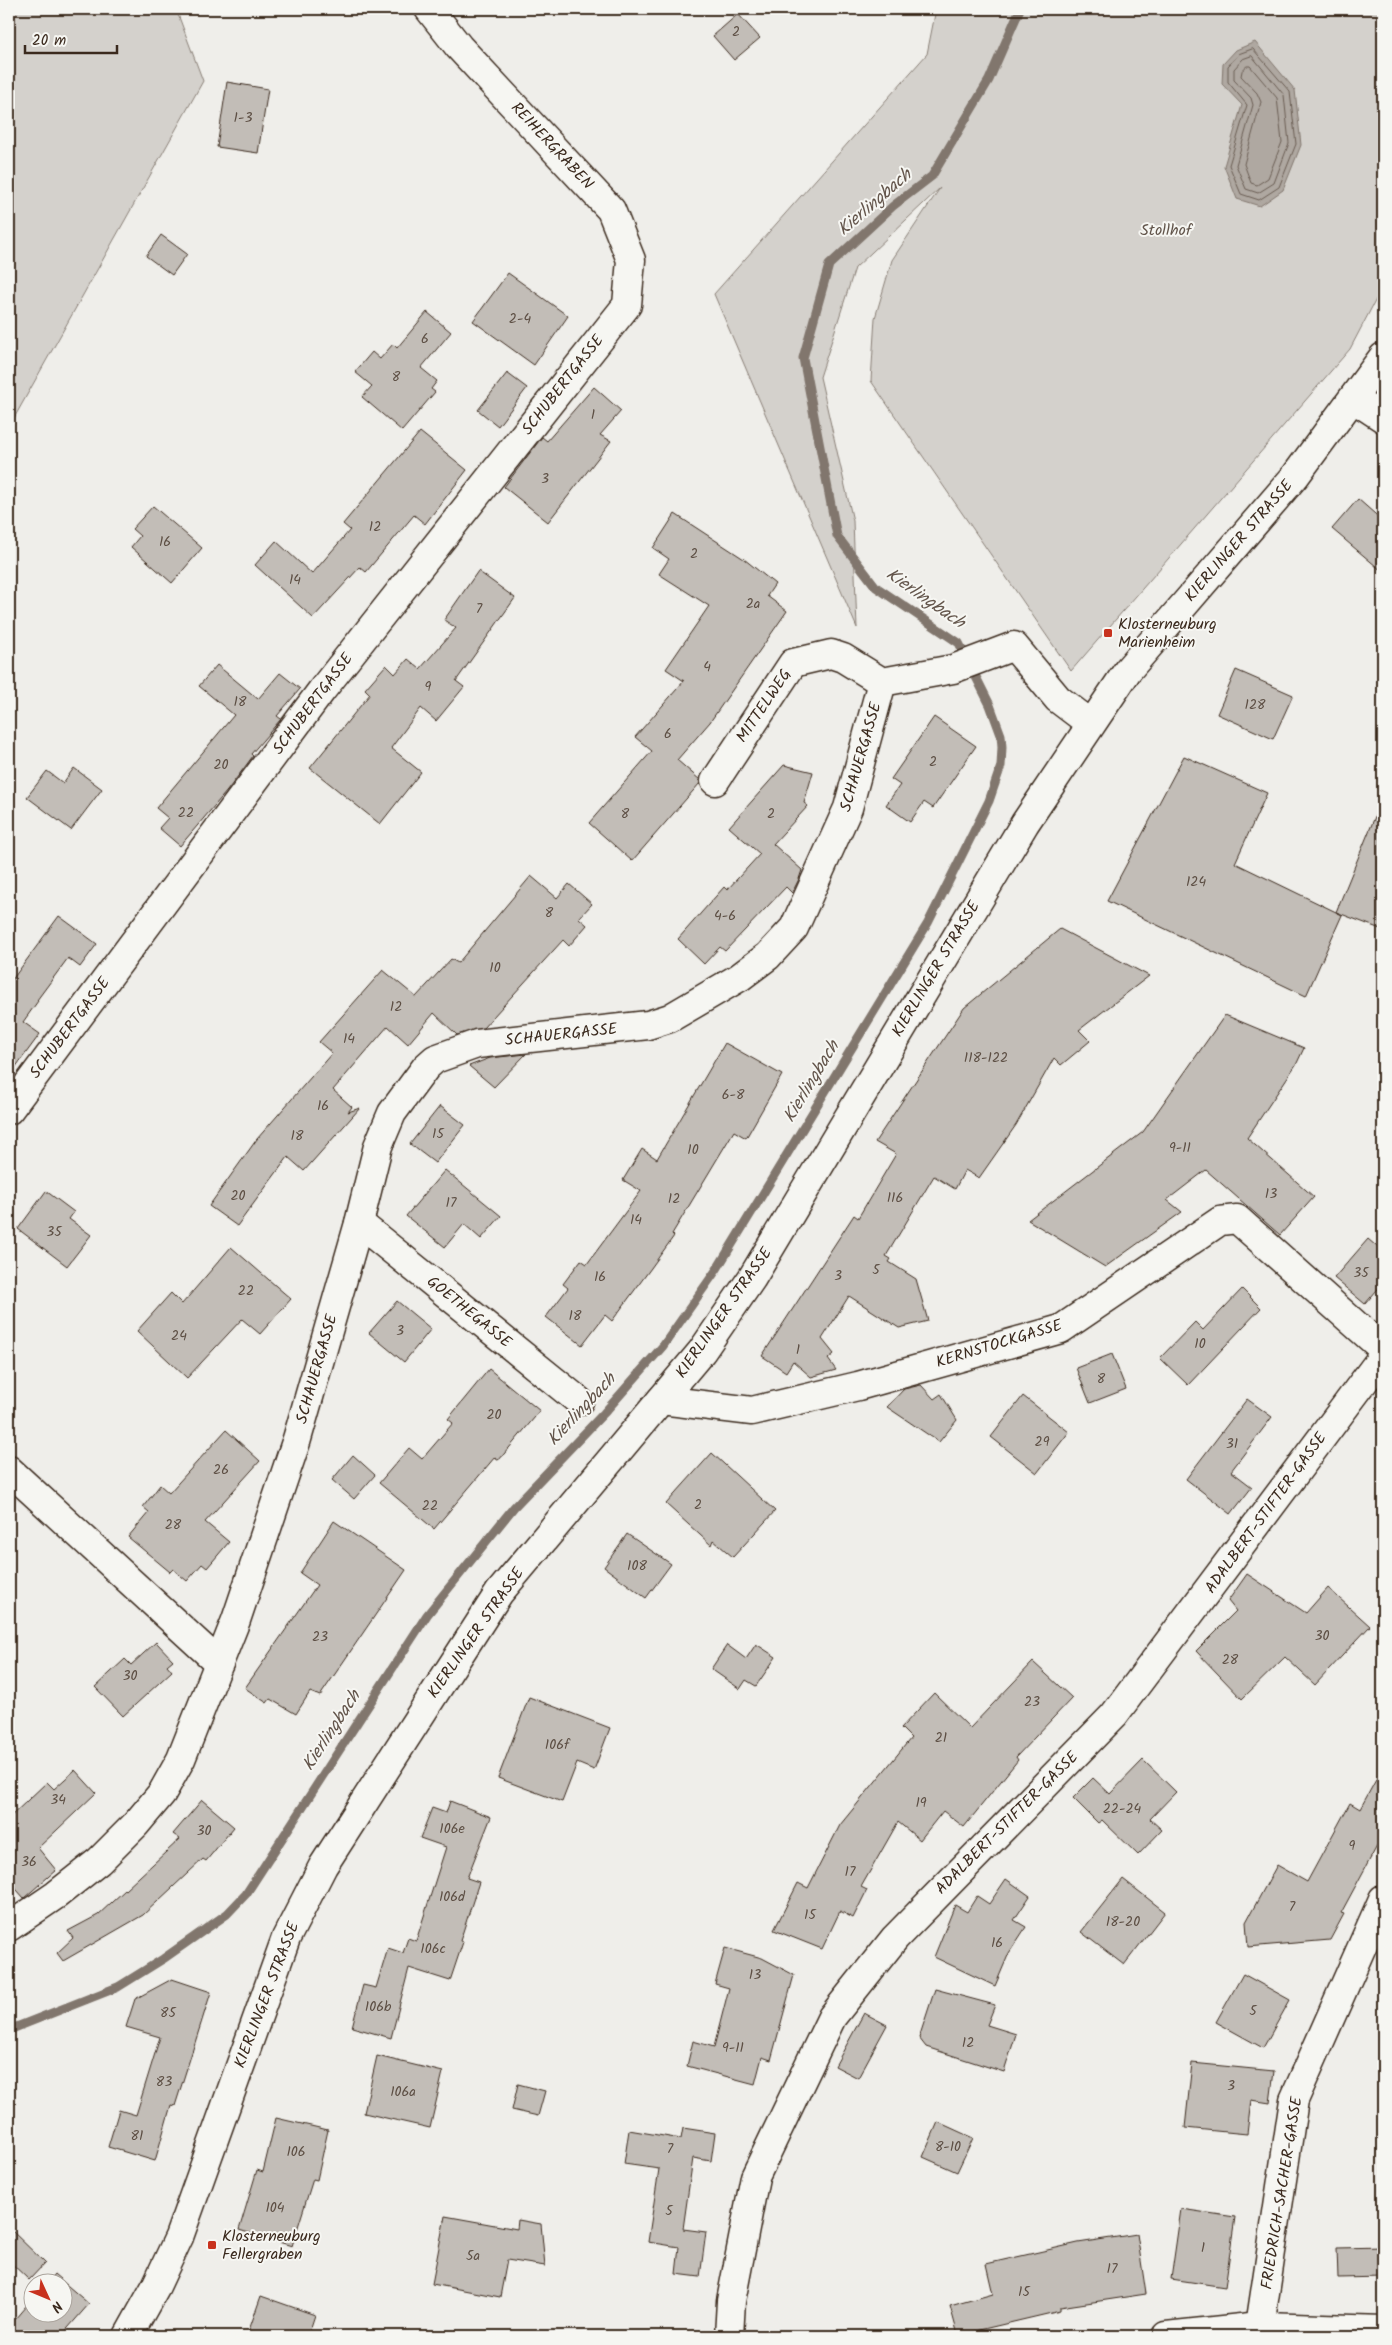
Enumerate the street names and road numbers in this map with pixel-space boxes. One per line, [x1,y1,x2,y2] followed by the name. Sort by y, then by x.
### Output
[505,96,600,196] street label: REIHERGRABEN
[516,329,611,441] street label: SCHUBERTGASSE
[1179,474,1300,608] street label: KIERLINGER STRASSE
[266,647,360,760] street label: SCHUBERTGASSE
[730,664,798,748] street label: MITTELWEG
[833,699,889,815] street label: SCHAUERGASSE
[885,896,987,1042] street label: KIERLINGER STRASSE
[23,971,117,1084] street label: SCHUBERTGASSE
[504,1017,619,1053] street label: SCHAUERGASSE
[669,1242,779,1384] street label: KIERLINGER STRASSE
[421,1270,518,1355] street label: GOETHEGASSE
[289,1311,345,1427] street label: SCHAUERGASSE
[933,1313,1066,1375] street label: KERNSTOCKGASSE
[1199,1427,1334,1599] street label: ADALBERT-STIFTER-GASSE
[421,1562,531,1704] street label: KIERLINGER STRASSE
[930,1745,1085,1900] street label: ADALBERT-STIFTER-GASSE
[228,1918,307,2072] street label: KIERLINGER STRASSE
[1254,2094,1310,2291] street label: FRIEDRICH-SACHER-GASSE

